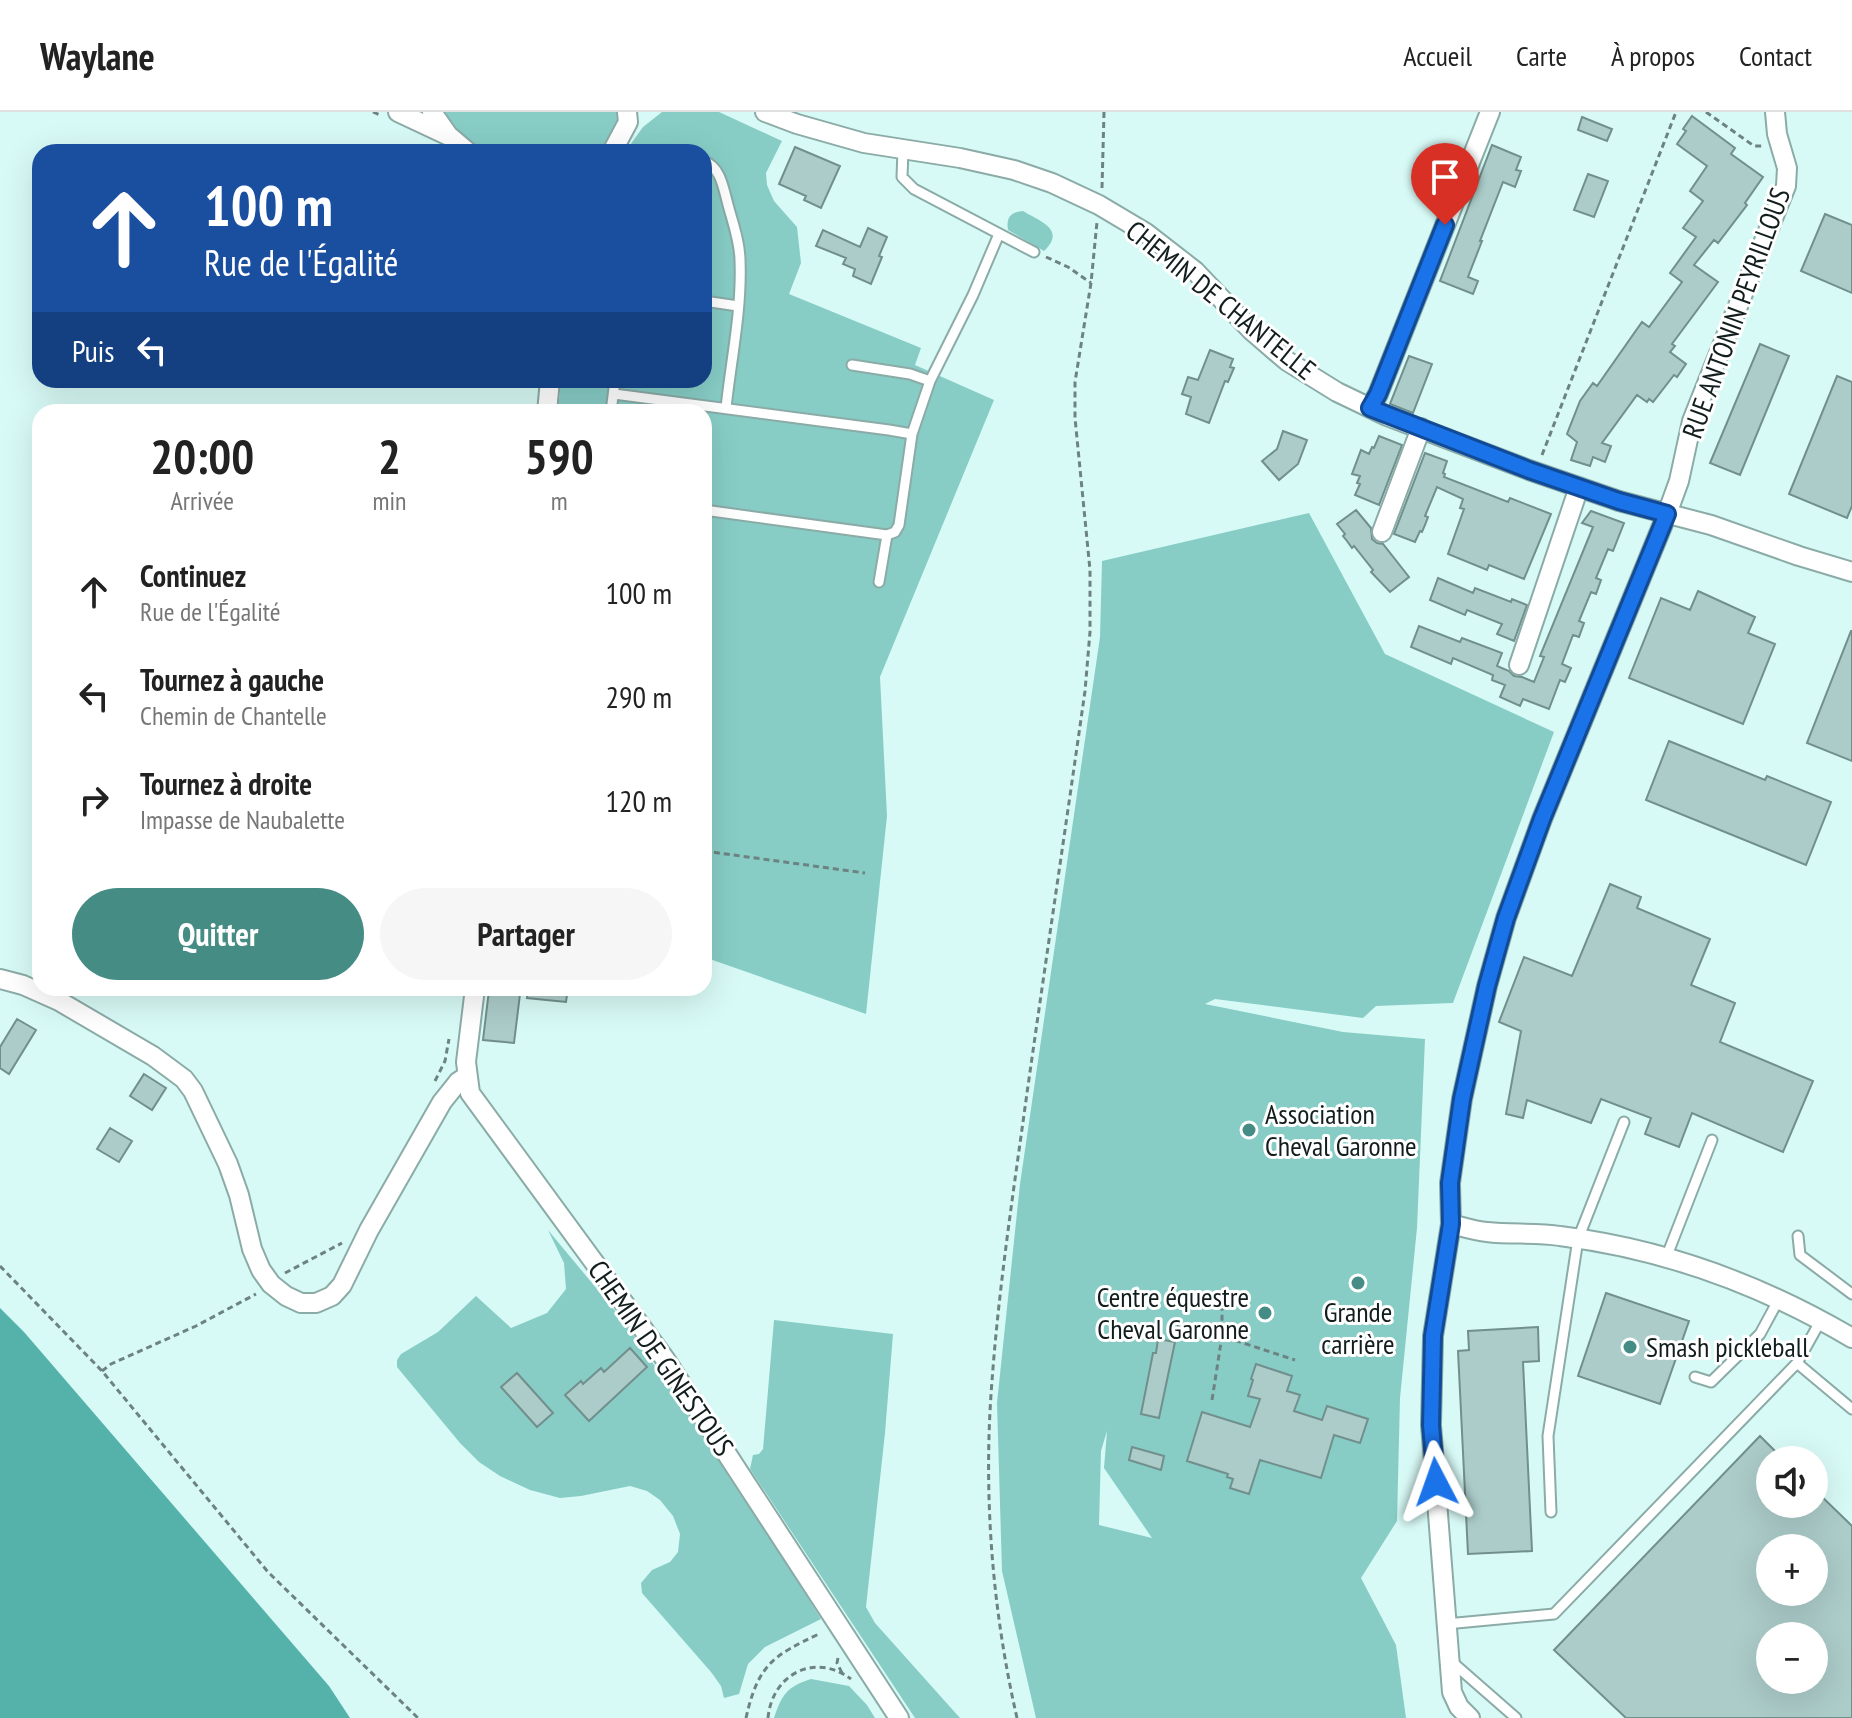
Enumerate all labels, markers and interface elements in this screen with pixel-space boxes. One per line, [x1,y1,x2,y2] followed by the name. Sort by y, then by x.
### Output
[40,31,155,80] text: Waylane
[1403,37,1472,74] text: Accueil
[1516,37,1567,74] text: Carte
[1611,37,1695,74] text: À propos
[1739,37,1812,74] text: Contact
[1411,143,1479,225] pin
[1423,155,1467,199] icon: arrive
[204,169,333,241] text: 100 m
[72,176,176,280] icon: ahead
[1673,183,1798,443] street label: RUE ANTONIN PEYRILLOUS
[1119,212,1324,388] street label: CHEMIN DE CHANTELLE
[204,239,398,286] text: Rue de l'Égalité
[130,328,174,372] icon: left
[72,331,114,370] text: Puis
[150,425,254,487] text: 20:00
[378,425,401,487] text: 2
[525,425,594,487] text: 590
[170,484,234,517] text: Arrivée
[372,484,406,517] text: min
[551,484,568,517] text: m
[140,556,246,595] text: Continuez
[72,570,116,614] icon: ahead
[606,573,672,612] text: 100 m
[140,595,280,628] text: Rue de l'Égalité
[140,660,324,699] text: Tournez à gauche
[72,674,116,718] icon: left
[606,677,672,716] text: 290 m
[140,699,327,732] text: Chemin de Chantelle
[140,764,312,803] text: Tournez à droite
[72,778,116,822] icon: right
[606,781,672,820] text: 120 m
[140,803,345,836] text: Impasse de Naubalette
[72,888,364,980] button: Quitter
[380,888,672,980] button: Partager
[1265,1095,1417,1164] place label: Association Cheval Garonne
[1240,1121,1258,1139] marker: Association Cheval Garonne
[580,1253,743,1463] street label: CHEMIN DE GINESTOUS
[1349,1274,1367,1292] marker: Grande carrière
[1097,1278,1249,1347] place label: Centre équestre Cheval Garonne
[1321,1293,1395,1362] place label: Grande carrière
[1256,1304,1274,1322] marker: Centre équestre Cheval Garonne
[1646,1328,1809,1365] place label: Smash pickleball
[1621,1338,1639,1356] marker: Smash pickleball
[1394,1440,1478,1524] position arrow
[1756,1446,1828,1694] map controls
[1756,1446,1828,1518] button: sound
[1756,1534,1828,1606] button: +
[1756,1622,1828,1694] button: −

